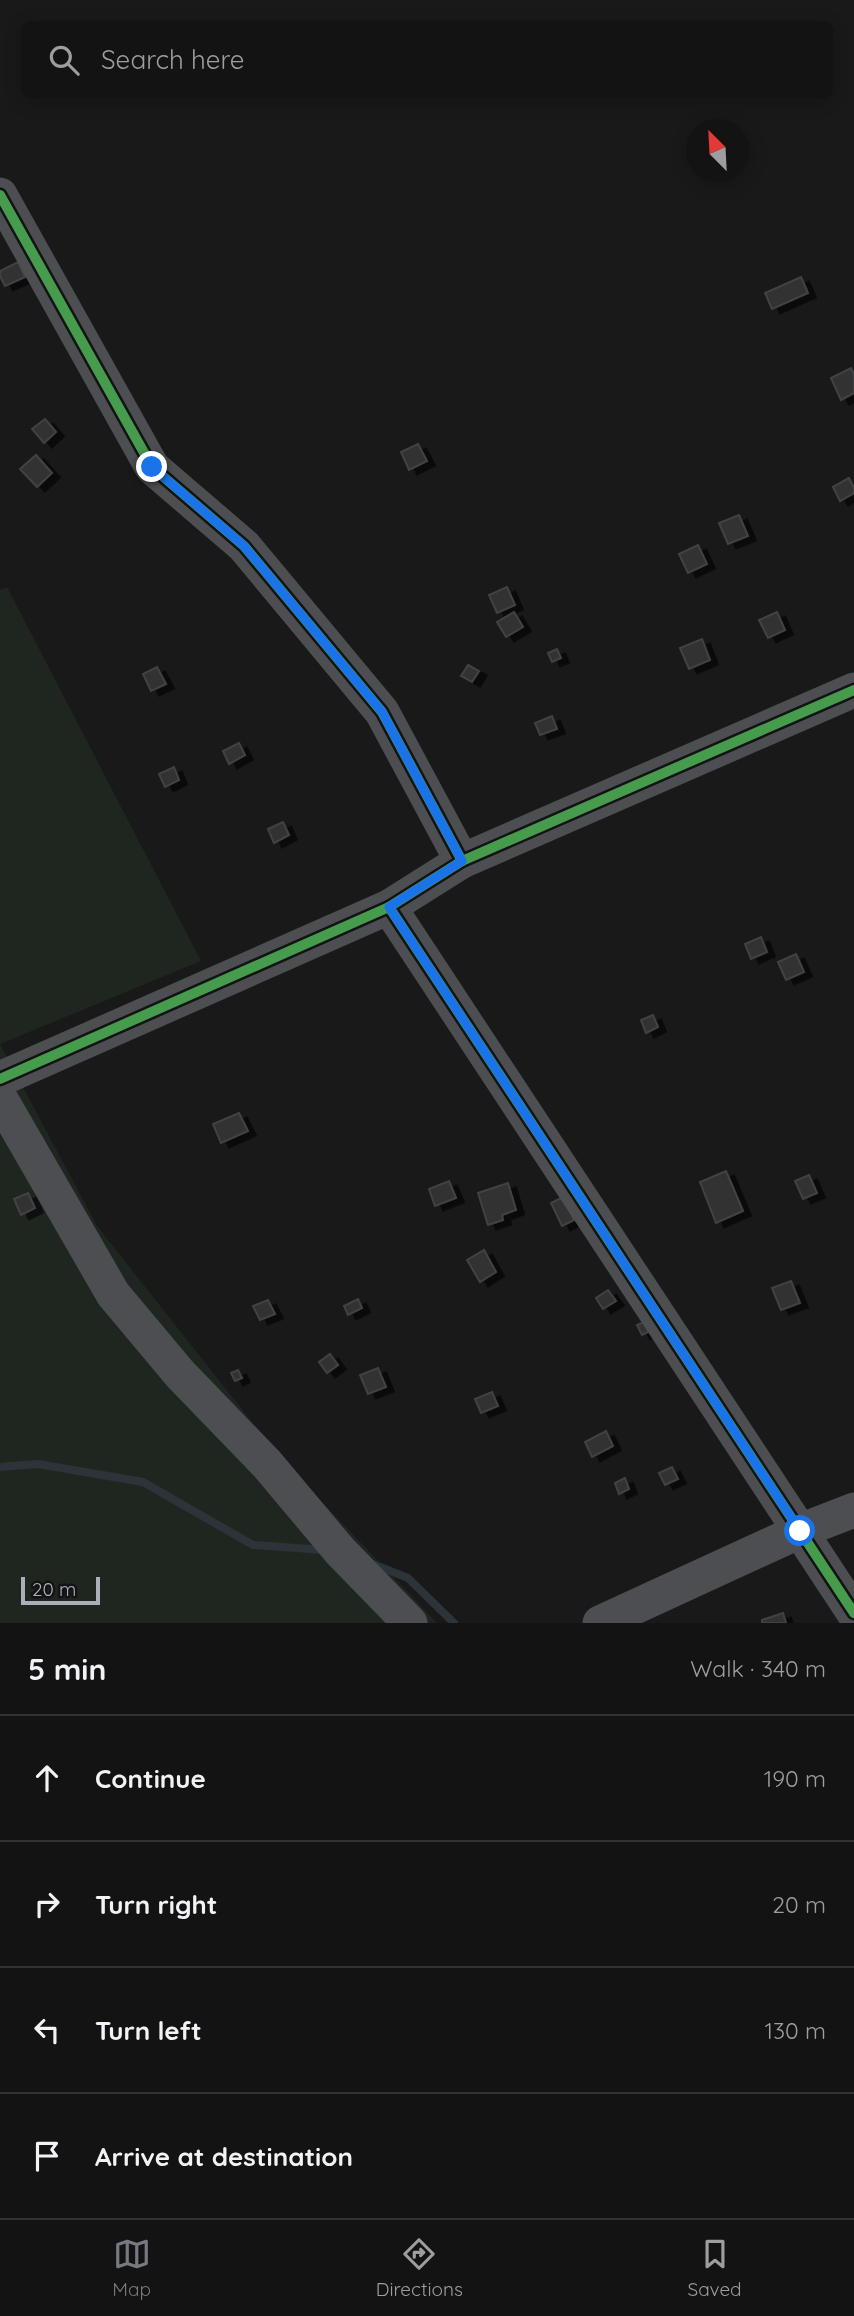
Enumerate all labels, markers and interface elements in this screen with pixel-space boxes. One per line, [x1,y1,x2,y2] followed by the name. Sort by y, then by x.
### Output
[21,21,833,98] search box
[45,41,83,79] icon: search
[101,43,245,76] text: Search here
[686,119,749,182] north arrow
[136,451,167,482] route end
[784,1515,815,1546] route start
[21,1574,100,1606] scale bar
[32,1577,76,1601] text: 20 m
[28,1650,106,1688] text: 5 min
[690,1654,826,1683] text: Walk · 340 m
[28,1759,66,1797] icon: ahead
[95,1762,206,1795] text: Continue
[764,1764,826,1793] text: 190 m
[28,1885,66,1923] icon: right
[95,1888,217,1921] text: Turn right
[772,1890,826,1919] text: 20 m
[28,2011,66,2049] icon: left
[95,2014,202,2047] text: Turn left
[764,2016,826,2045] text: 130 m
[28,2137,66,2175] icon: arrive
[95,2140,353,2173] text: Arrive at destination
[112,2235,151,2301] tab: Map
[376,2235,463,2301] tab: Directions
[687,2235,742,2301] tab: Saved

